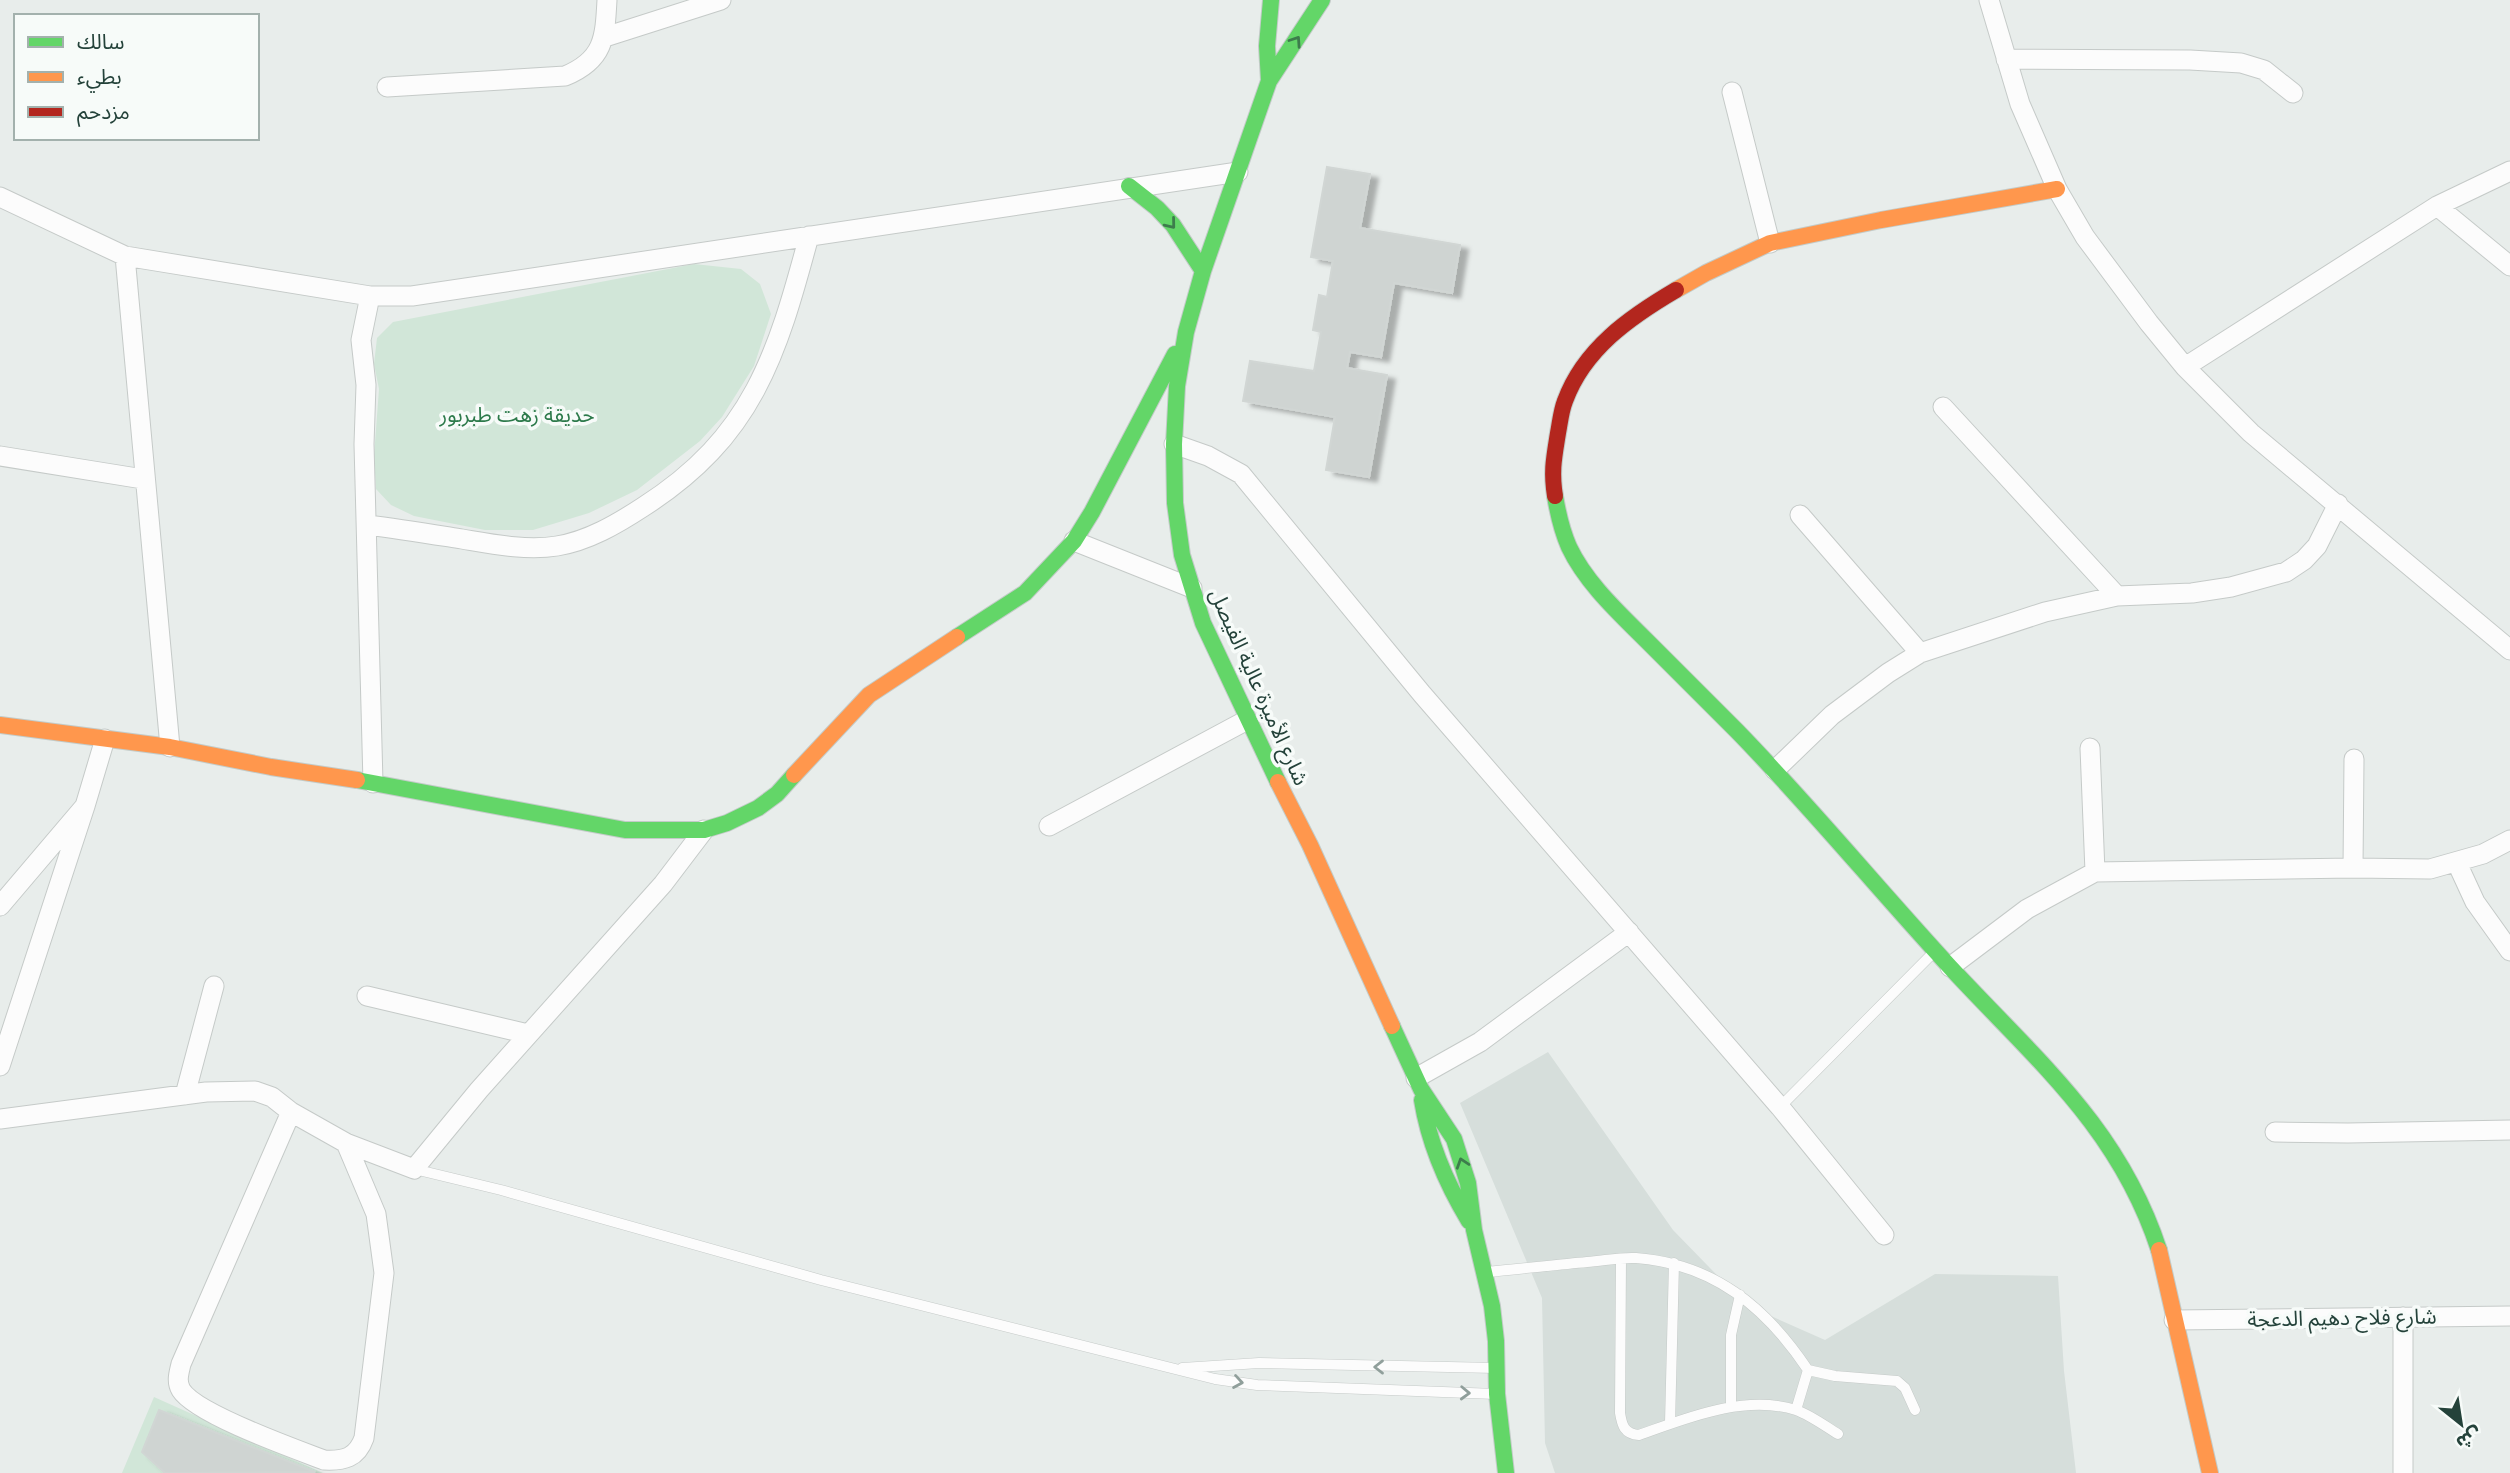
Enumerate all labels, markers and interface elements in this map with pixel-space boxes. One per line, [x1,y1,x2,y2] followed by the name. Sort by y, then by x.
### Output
[14,14,259,140] legend
[77,30,124,54] text: سالك
[1288,35,1301,48] one-way arrow
[77,65,122,93] text: بطيء
[77,100,130,127] text: مزدحم
[1162,217,1175,229] one-way arrow
[438,403,595,427] park label: حديقة زهت طبربور
[1202,585,1313,790] street label: شارع الأميرة عالية الفيصل
[1456,1157,1470,1170] one-way arrow
[2247,1304,2437,1335] street label: شارع فلاح دهيم الدعجة
[1373,1359,1384,1375] one-way arrow
[1232,1374,1244,1389] one-way arrow
[1461,1385,1471,1401] one-way arrow
[2426,1389,2496,1459] north arrow
[2452,1422,2486,1455] text: ش

